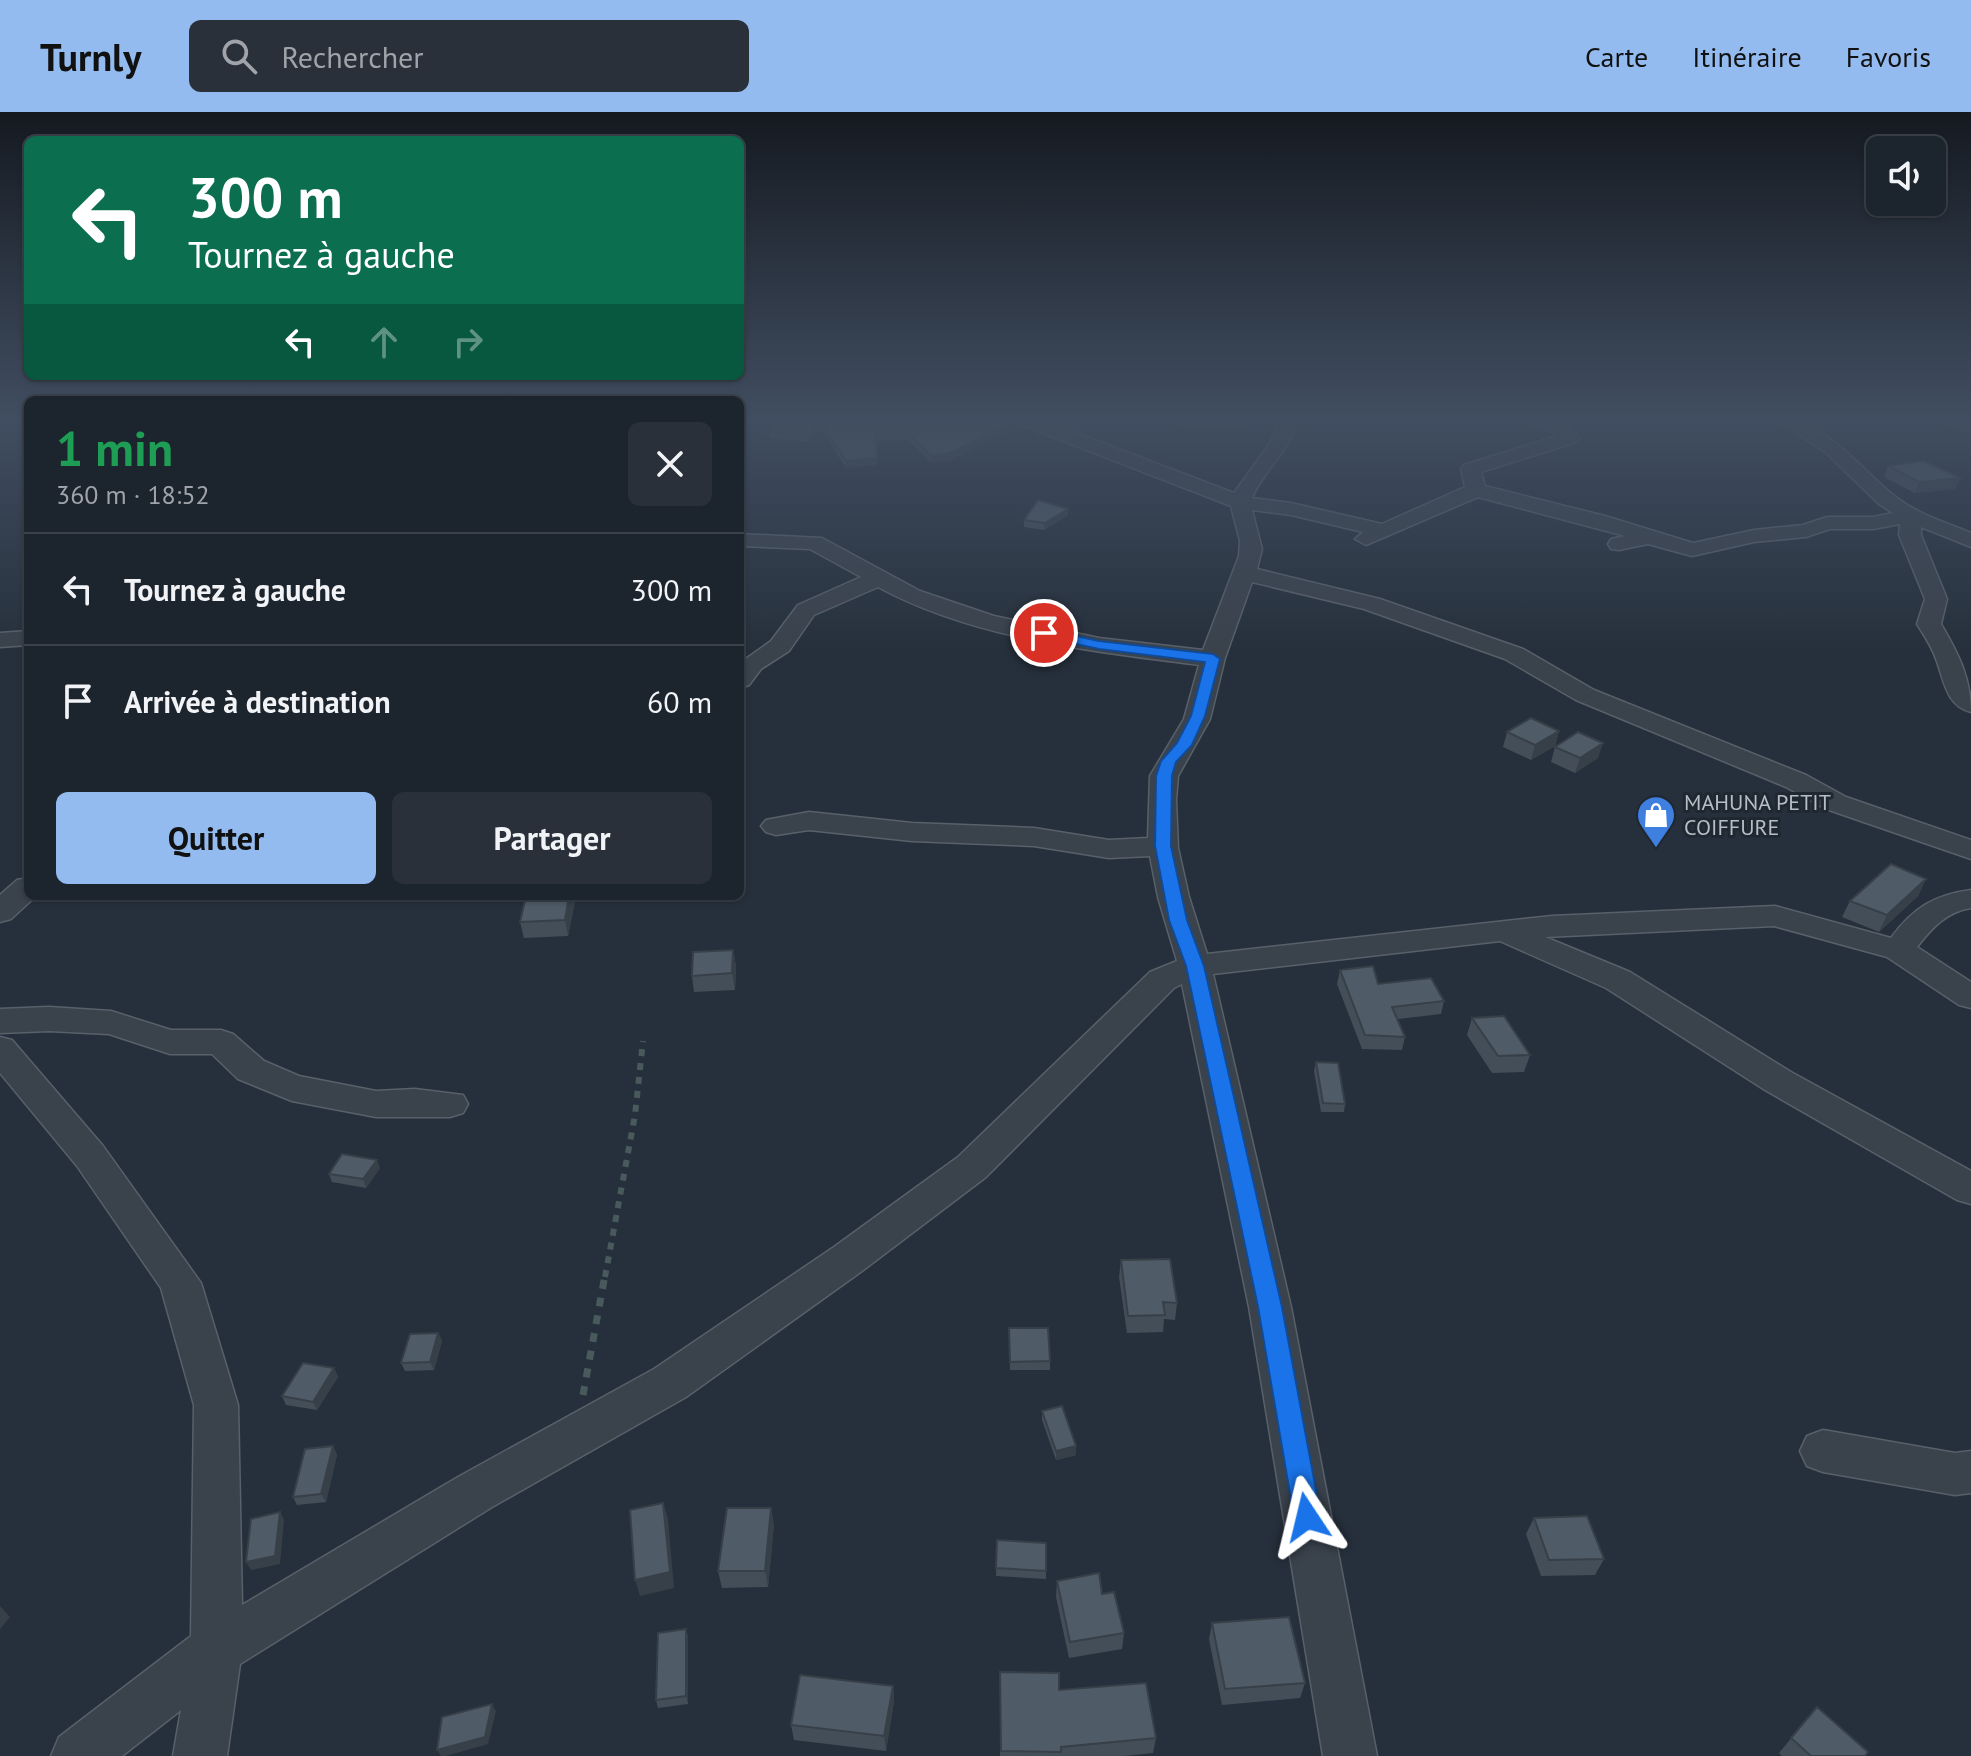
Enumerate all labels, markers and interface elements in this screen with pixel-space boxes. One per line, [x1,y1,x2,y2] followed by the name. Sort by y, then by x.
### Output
[189,20,749,92] search box
[40,32,141,81] text: Turnly
[217,34,261,78] icon: search
[281,37,424,76] text: Rechercher
[1585,38,1648,75] text: Carte
[1692,38,1802,75] text: Itinéraire
[1846,38,1931,75] text: Favoris
[1866,136,1946,216] map controls
[1866,136,1946,216] button: sound
[188,161,343,233] text: 300 m
[56,168,160,272] icon: left
[188,231,455,278] text: Tournez à gauche
[278,320,322,364] icon: left
[362,320,406,364] icon: ahead
[446,320,490,364] icon: right
[56,417,173,479] text: 1 min
[628,422,712,506] button: close
[56,478,210,511] text: 360 m · 18:52
[56,567,100,611] icon: left
[124,570,346,609] text: Tournez à gauche
[631,570,712,609] text: 300 m
[1010,599,1078,667] pin
[1022,611,1066,655] icon: arrive
[56,679,100,723] icon: arrive
[124,682,391,721] text: Arrivée à destination
[647,682,712,721] text: 60 m
[1684,788,1831,841] place label: MAHUNA PETIT COIFFURE
[56,792,376,884] button: Quitter
[392,792,712,884] button: Partager
[1635,794,1677,849] shop icon: MAHUNA PETIT COIFFURE
[1265,1475,1349,1559] position arrow

